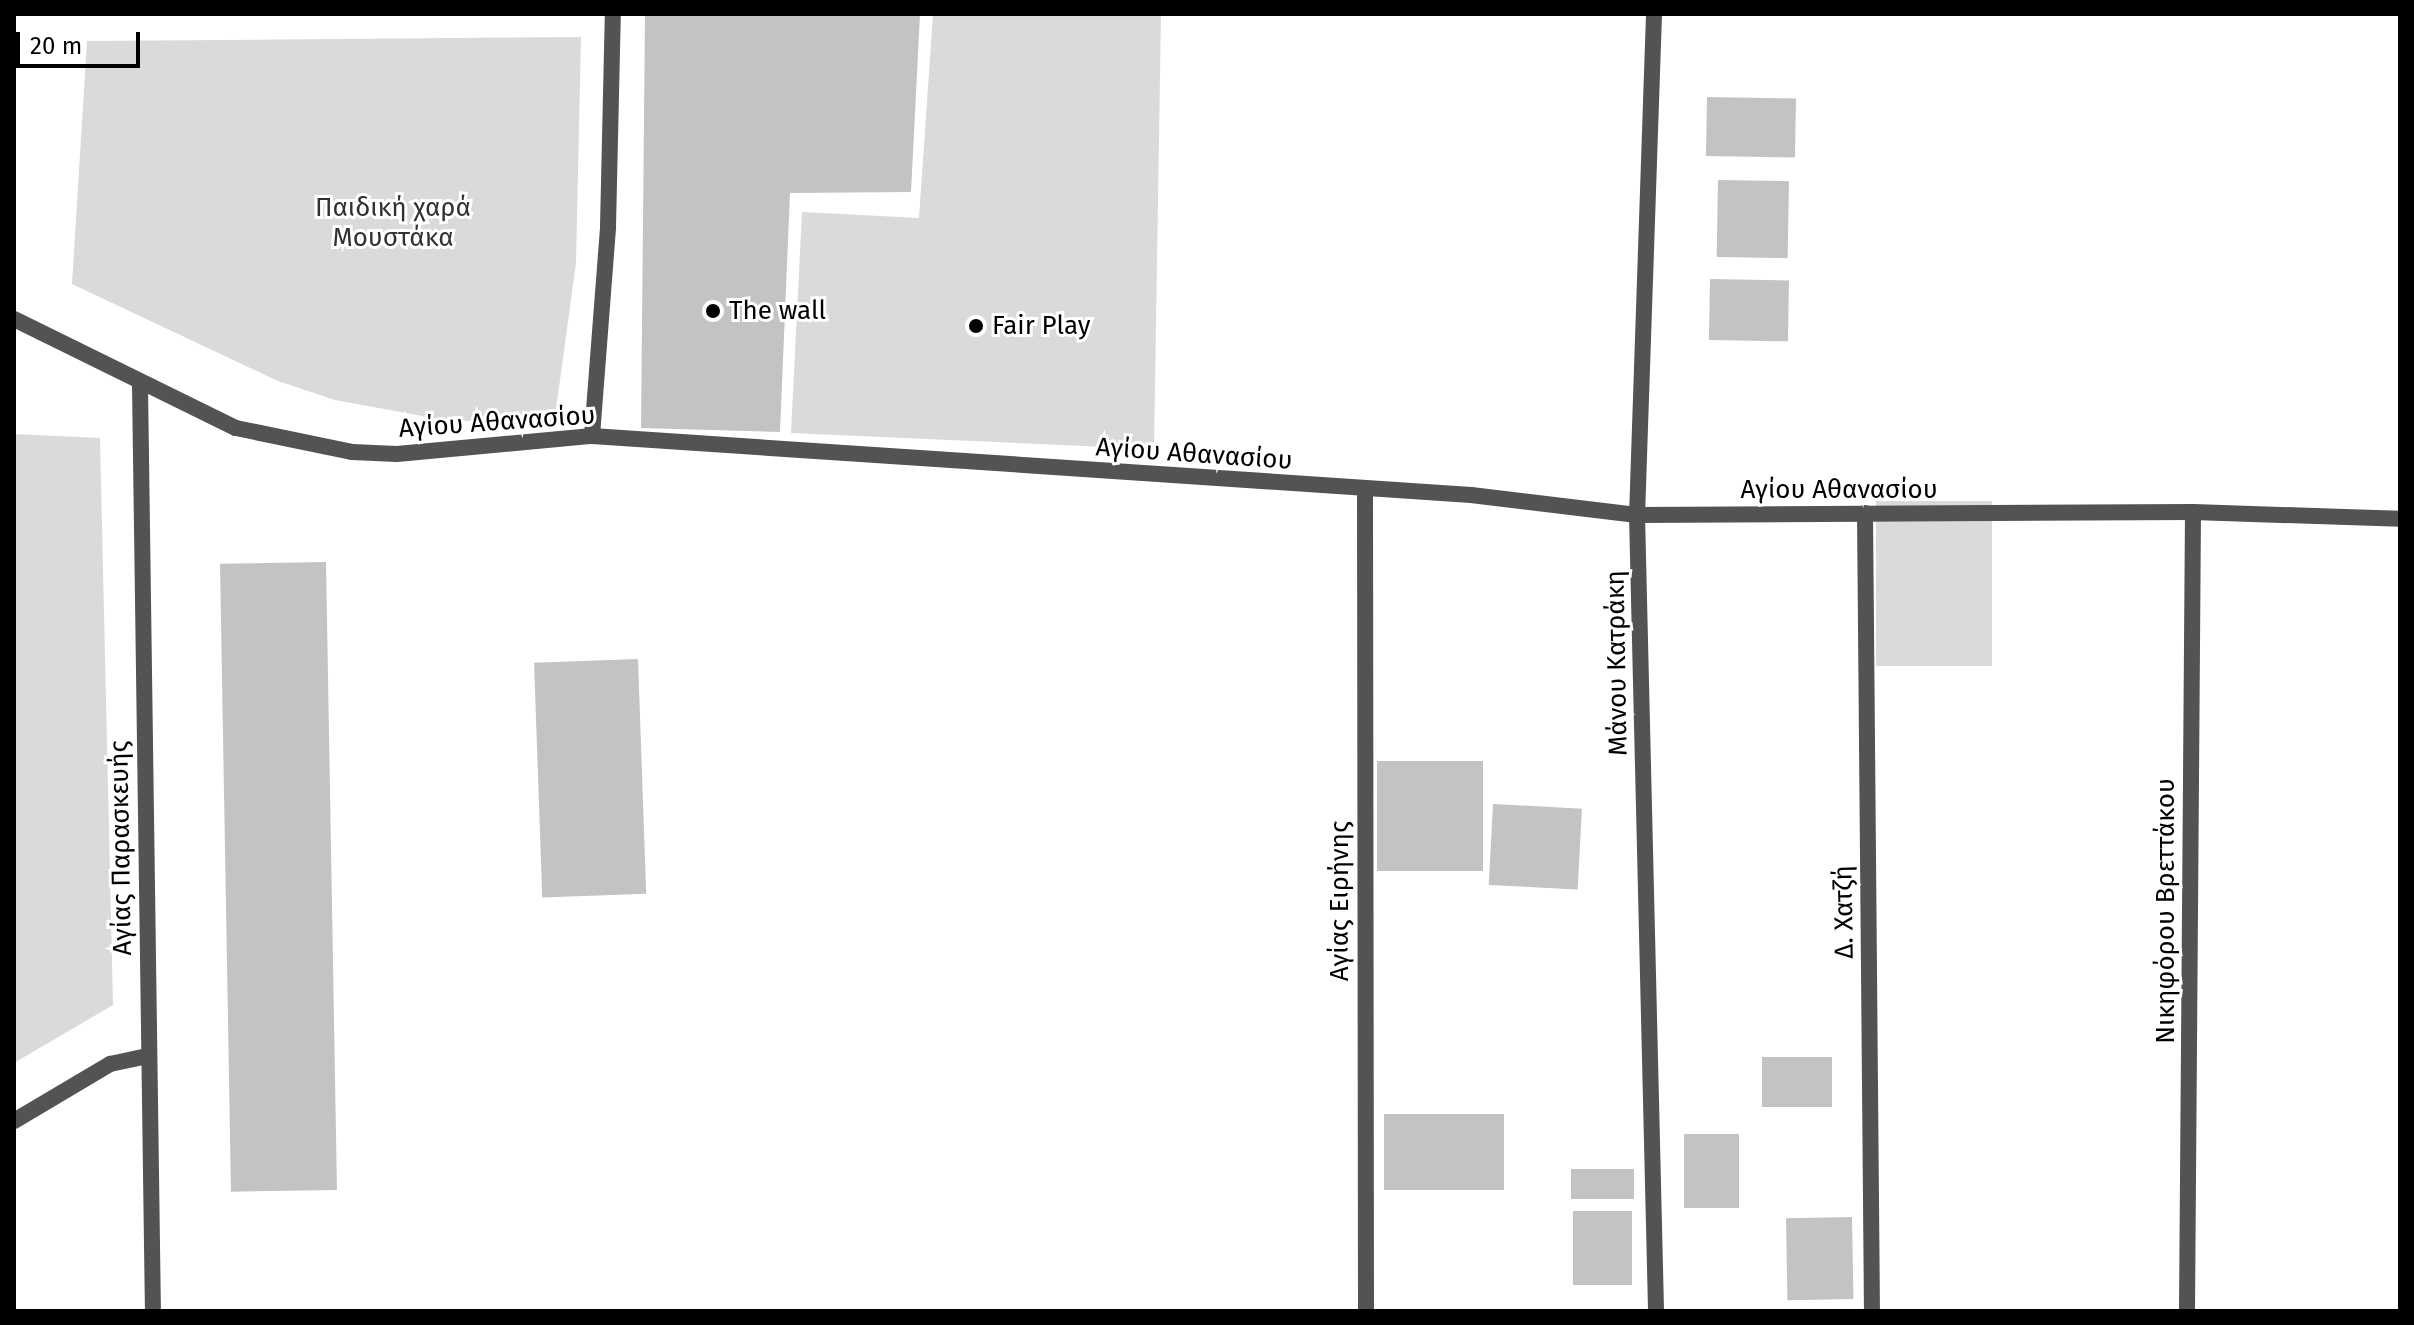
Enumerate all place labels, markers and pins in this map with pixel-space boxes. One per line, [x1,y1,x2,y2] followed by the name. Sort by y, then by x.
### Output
[729,295,826,327] place label: The wall
[704,302,722,320] marker: The wall
[992,310,1090,342] place label: Fair Play
[967,317,985,335] marker: Fair Play

